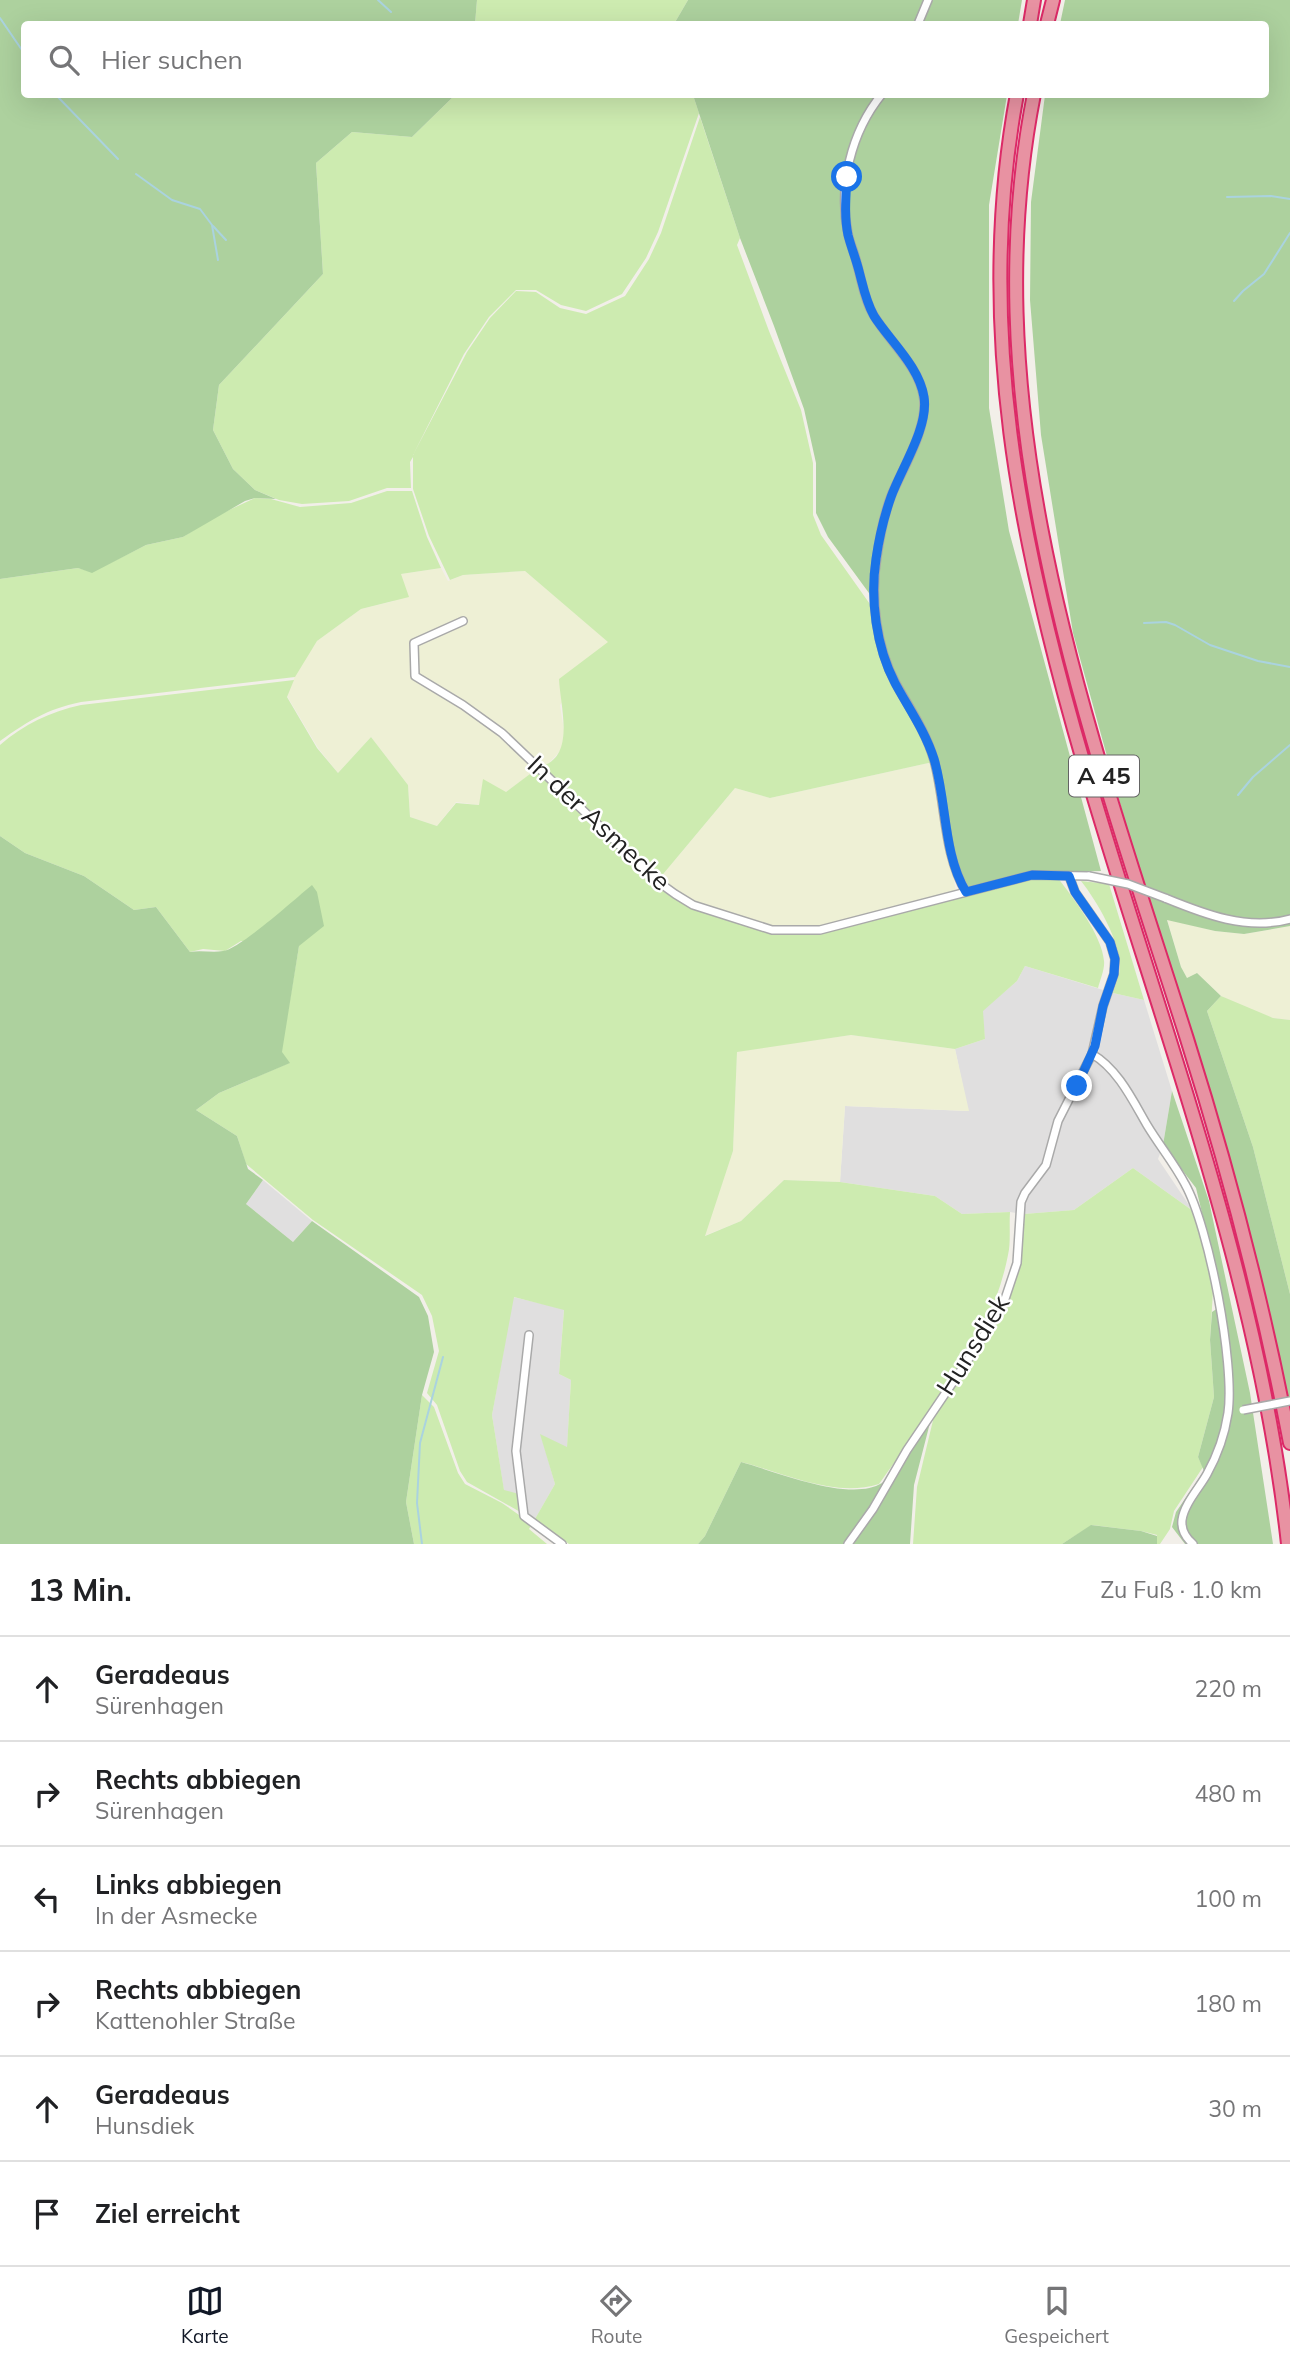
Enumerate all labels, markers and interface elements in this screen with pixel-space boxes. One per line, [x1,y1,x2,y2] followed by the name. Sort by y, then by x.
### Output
[21,21,1269,98] search box
[45,41,83,79] icon: search
[101,43,243,76] text: Hier suchen
[831,161,862,192] route start
[521,748,678,897] street label: In der Asmecke
[1069,756,1139,796] road number: A 45
[1061,1070,1092,1101] route end
[929,1288,1017,1401] street label: Hunsdiek
[28,1571,132,1609] text: 13 Min.
[1101,1575,1262,1604] text: Zu Fuß · 1.0 km
[95,1658,230,1691] text: Geradeaus
[28,1670,66,1708] icon: ahead
[1194,1674,1262,1703] text: 220 m
[95,1691,224,1720] text: Sürenhagen
[95,1763,301,1796] text: Rechts abbiegen
[28,1775,66,1813] icon: right
[1194,1779,1262,1808] text: 480 m
[95,1796,224,1825] text: Sürenhagen
[95,1868,282,1901] text: Links abbiegen
[28,1880,66,1918] icon: left
[1194,1884,1262,1913] text: 100 m
[95,1901,257,1930] text: In der Asmecke
[95,1973,301,2006] text: Rechts abbiegen
[28,1985,66,2023] icon: right
[1194,1989,1262,2018] text: 180 m
[95,2006,295,2035] text: Kattenohler Straße
[95,2078,230,2111] text: Geradeaus
[28,2090,66,2128] icon: ahead
[1208,2094,1262,2123] text: 30 m
[95,2111,194,2140] text: Hunsdiek
[28,2195,66,2233] icon: arrive
[95,2197,240,2230] text: Ziel erreicht
[181,2282,229,2348] tab: Karte
[591,2282,642,2348] tab: Route
[1004,2282,1109,2348] tab: Gespeichert

